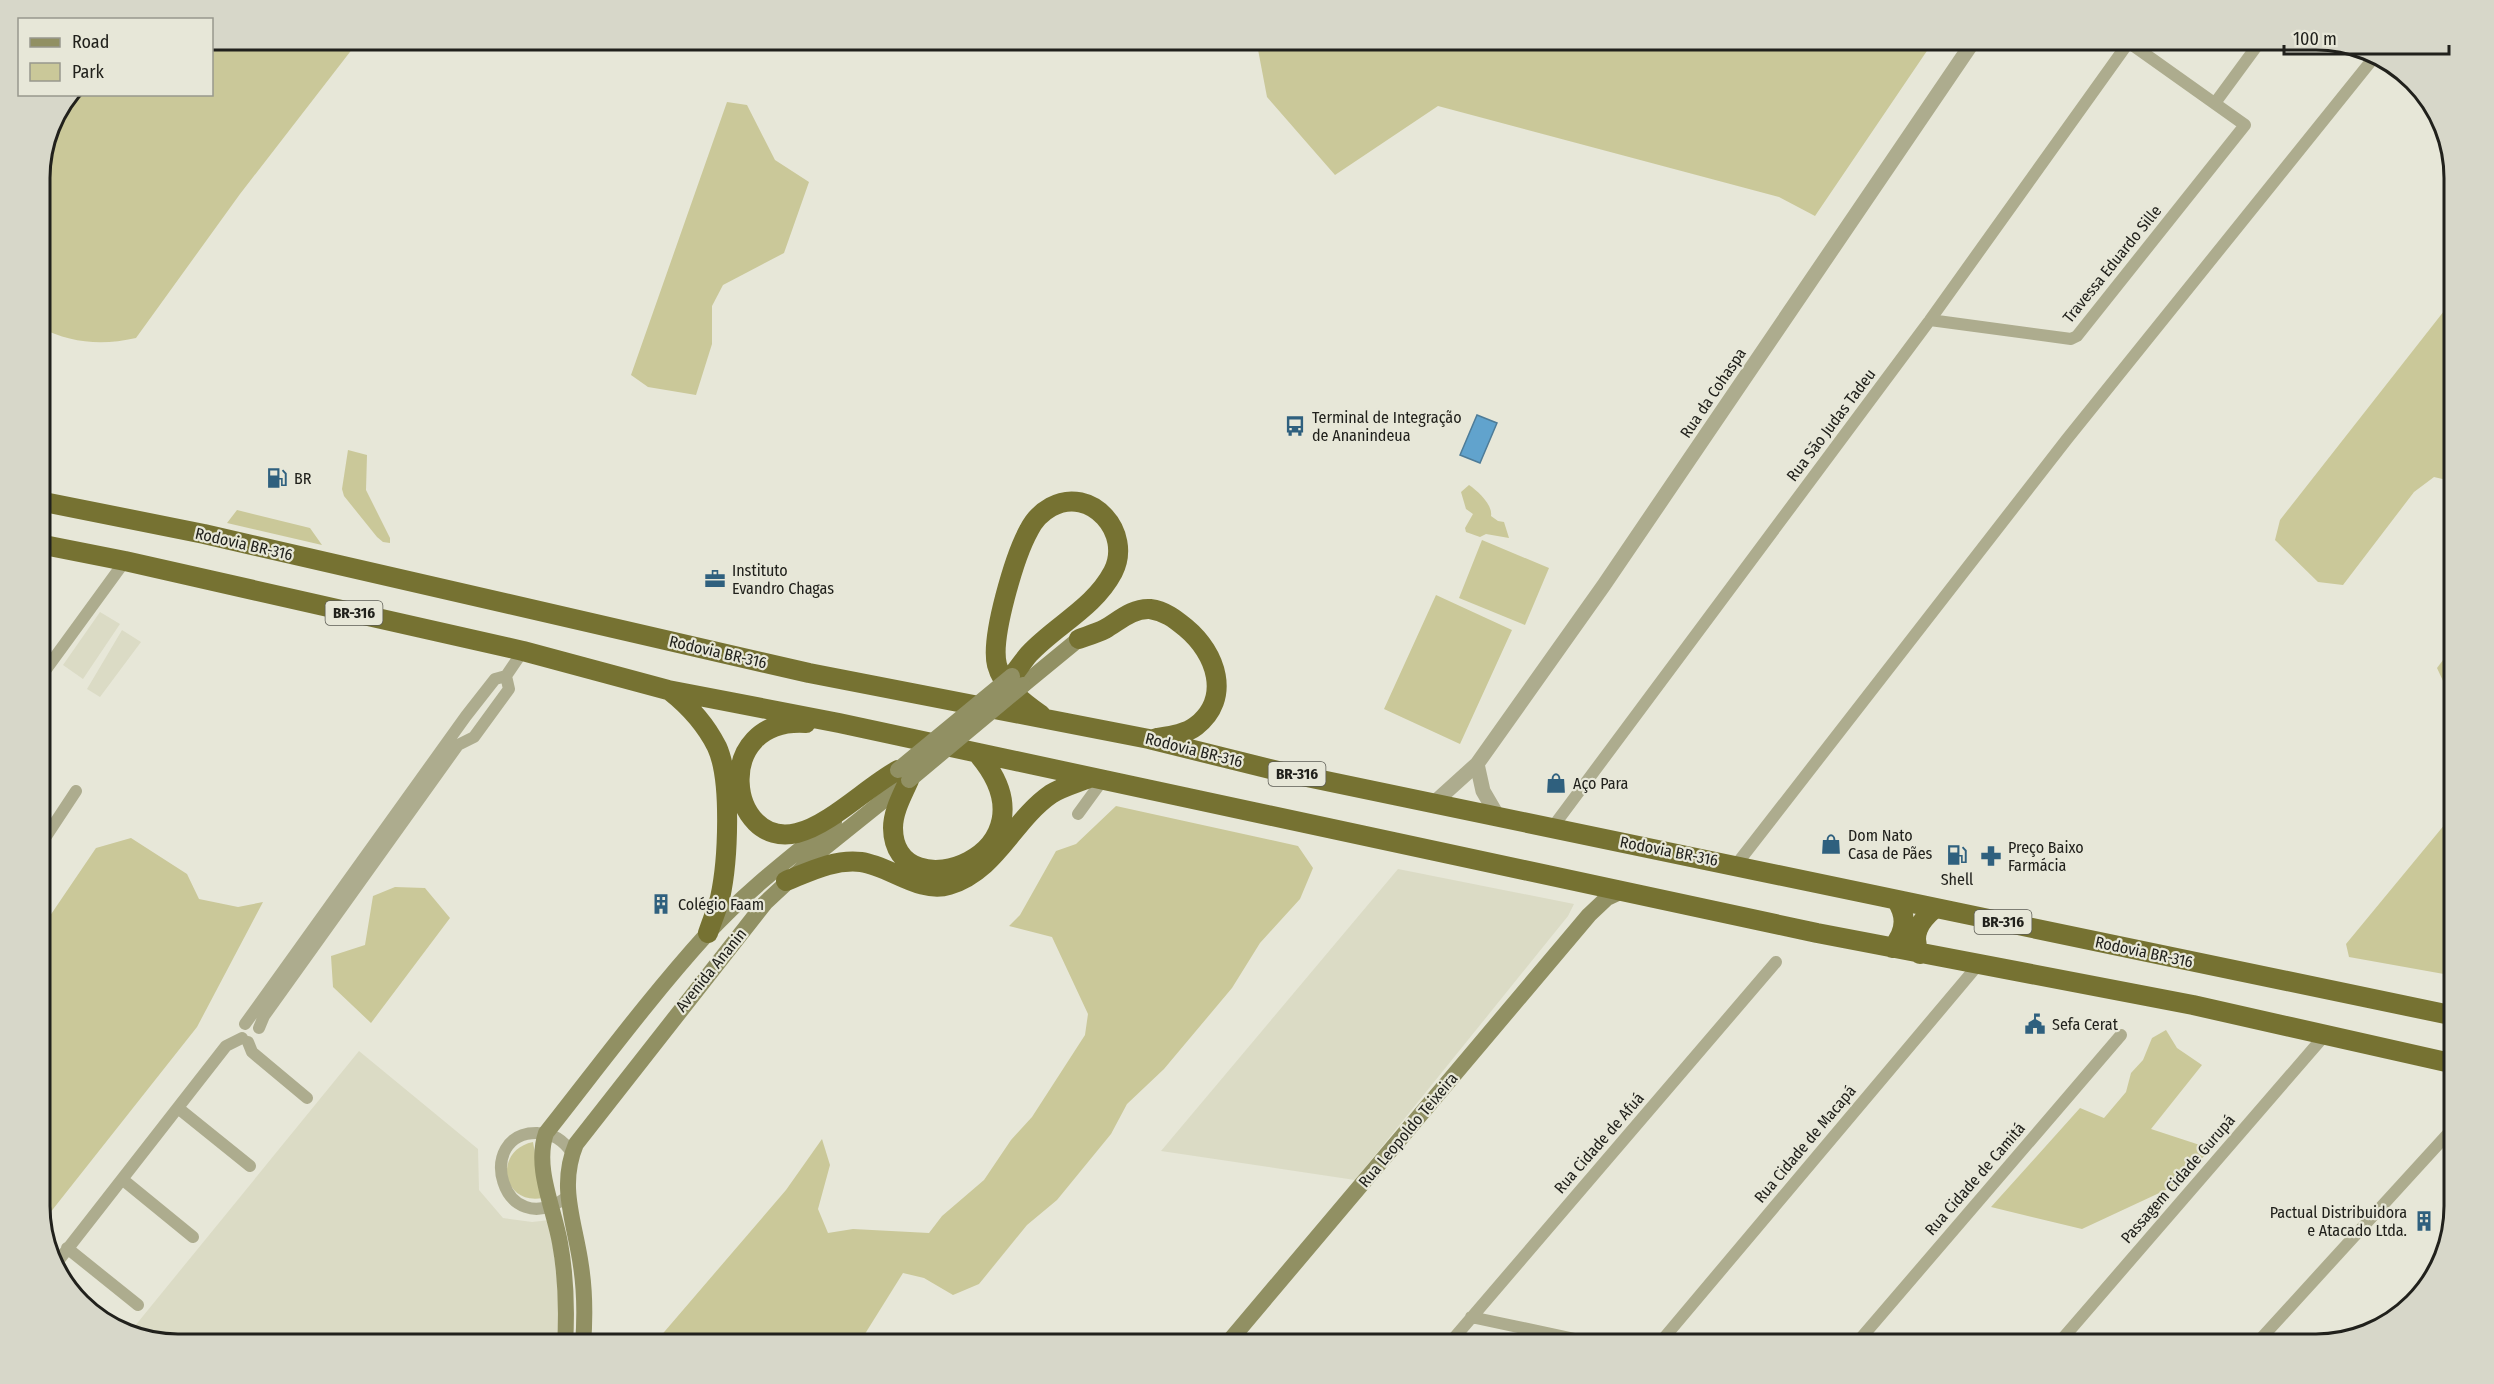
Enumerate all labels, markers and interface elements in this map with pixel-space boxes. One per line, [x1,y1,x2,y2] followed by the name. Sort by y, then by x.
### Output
[18,18,213,96] legend
[2284,18,2449,56] scale bar
[2293,28,2337,50] text: 100 m
[72,31,109,53] text: Road
[72,61,105,83] text: Park
[2059,201,2165,327] street label: Travessa Eduardo Sille
[1676,344,1750,442] street label: Rua da Cohaspa
[1783,365,1879,485] street label: Rua São Judas Tadeu
[1312,408,1462,445] place label: Terminal de Integração de Ananindeua
[1283,414,1307,438] bus stop icon: Terminal de Integração de Ananindeua
[265,466,289,490] fuel station icon: BR
[294,469,312,488] place label: BR
[193,524,295,564] street label: Rodovia BR-316
[732,561,834,598] place label: Instituto Evandro Chagas
[703,567,727,591] office icon: Instituto Evandro Chagas
[326,601,382,625] road number: BR-316
[667,632,769,672] street label: Rodovia BR-316
[1143,729,1245,771] street label: Rodovia BR-316
[1268,762,1326,786] road number: BR-316
[1544,771,1568,795] shop icon: Aço Para
[1573,774,1629,793] place label: Aço Para
[1848,826,1933,863] place label: Dom Nato Casa de Pães
[1618,832,1720,870] street label: Rodovia BR-316
[1819,832,1843,856] shop icon: Dom Nato Casa de Pães
[2008,838,2084,875] place label: Preço Baixo Farmácia
[1945,843,1969,867] fuel station icon: Shell
[1979,844,2003,868] pharmacy icon: Preço Baixo Farmácia
[1941,870,1973,889] place label: Shell
[649,892,673,916] building icon: Colégio Faam
[678,895,764,914] place label: Colégio Faam
[1974,910,2032,934] road number: BR-316
[672,925,750,1015] street label: Avenida Ananin
[2093,932,2195,972] street label: Rodovia BR-316
[2023,1012,2047,1036] public building icon: Sefa Cerat
[2052,1015,2119,1034] place label: Sefa Cerat
[1355,1069,1462,1191] street label: Rua Leopoldo Teixeira
[1750,1081,1860,1207] street label: Rua Cidade de Macapá
[1550,1089,1648,1197] street label: Rua Cidade de Afuá
[2117,1111,2239,1247] street label: Passagem Cidade Gurupá
[1921,1119,2029,1239] street label: Rua Cidade de Camitá
[2270,1203,2407,1240] place label: Pactual Distribuidora e Atacado Ltda.
[2412,1209,2436,1233] building icon: Pactual Distribuidora e Atacado Ltda.

